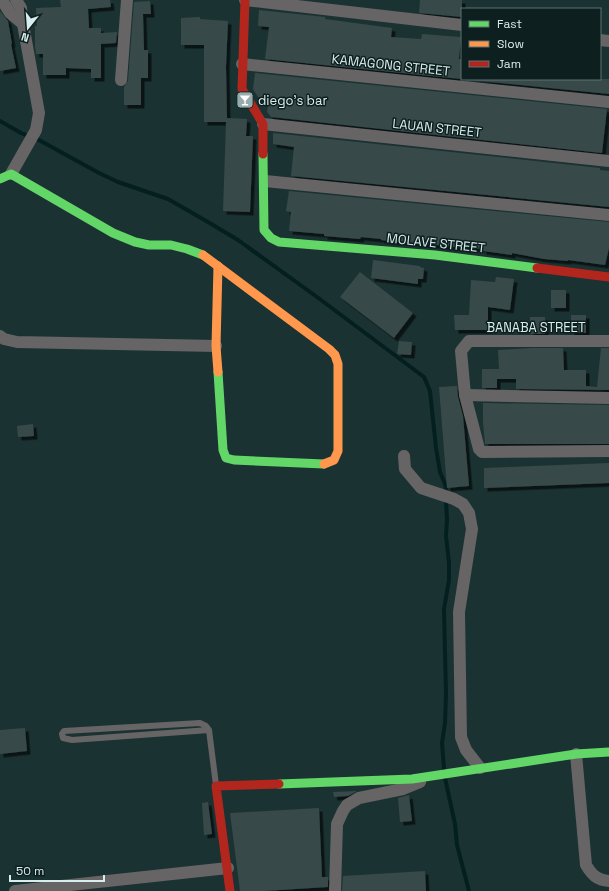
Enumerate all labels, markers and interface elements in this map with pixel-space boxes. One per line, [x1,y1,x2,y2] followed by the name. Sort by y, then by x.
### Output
[8,8,48,48] north arrow
[461,8,601,80] legend
[497,16,522,32] text: Fast
[20,30,31,45] text: N
[497,36,524,52] text: Slow
[331,50,451,80] street label: KAMAGONG STREET
[497,56,521,72] text: Jam
[235,90,255,110] bar icon: diego's bar
[258,92,327,109] place label: diego's bar
[392,115,483,141] street label: LAUAN STREET
[386,229,486,257] street label: MOLAVE STREET
[486,319,586,336] street label: BANABA STREET
[10,857,104,883] scale bar
[16,863,44,879] text: 50 m

